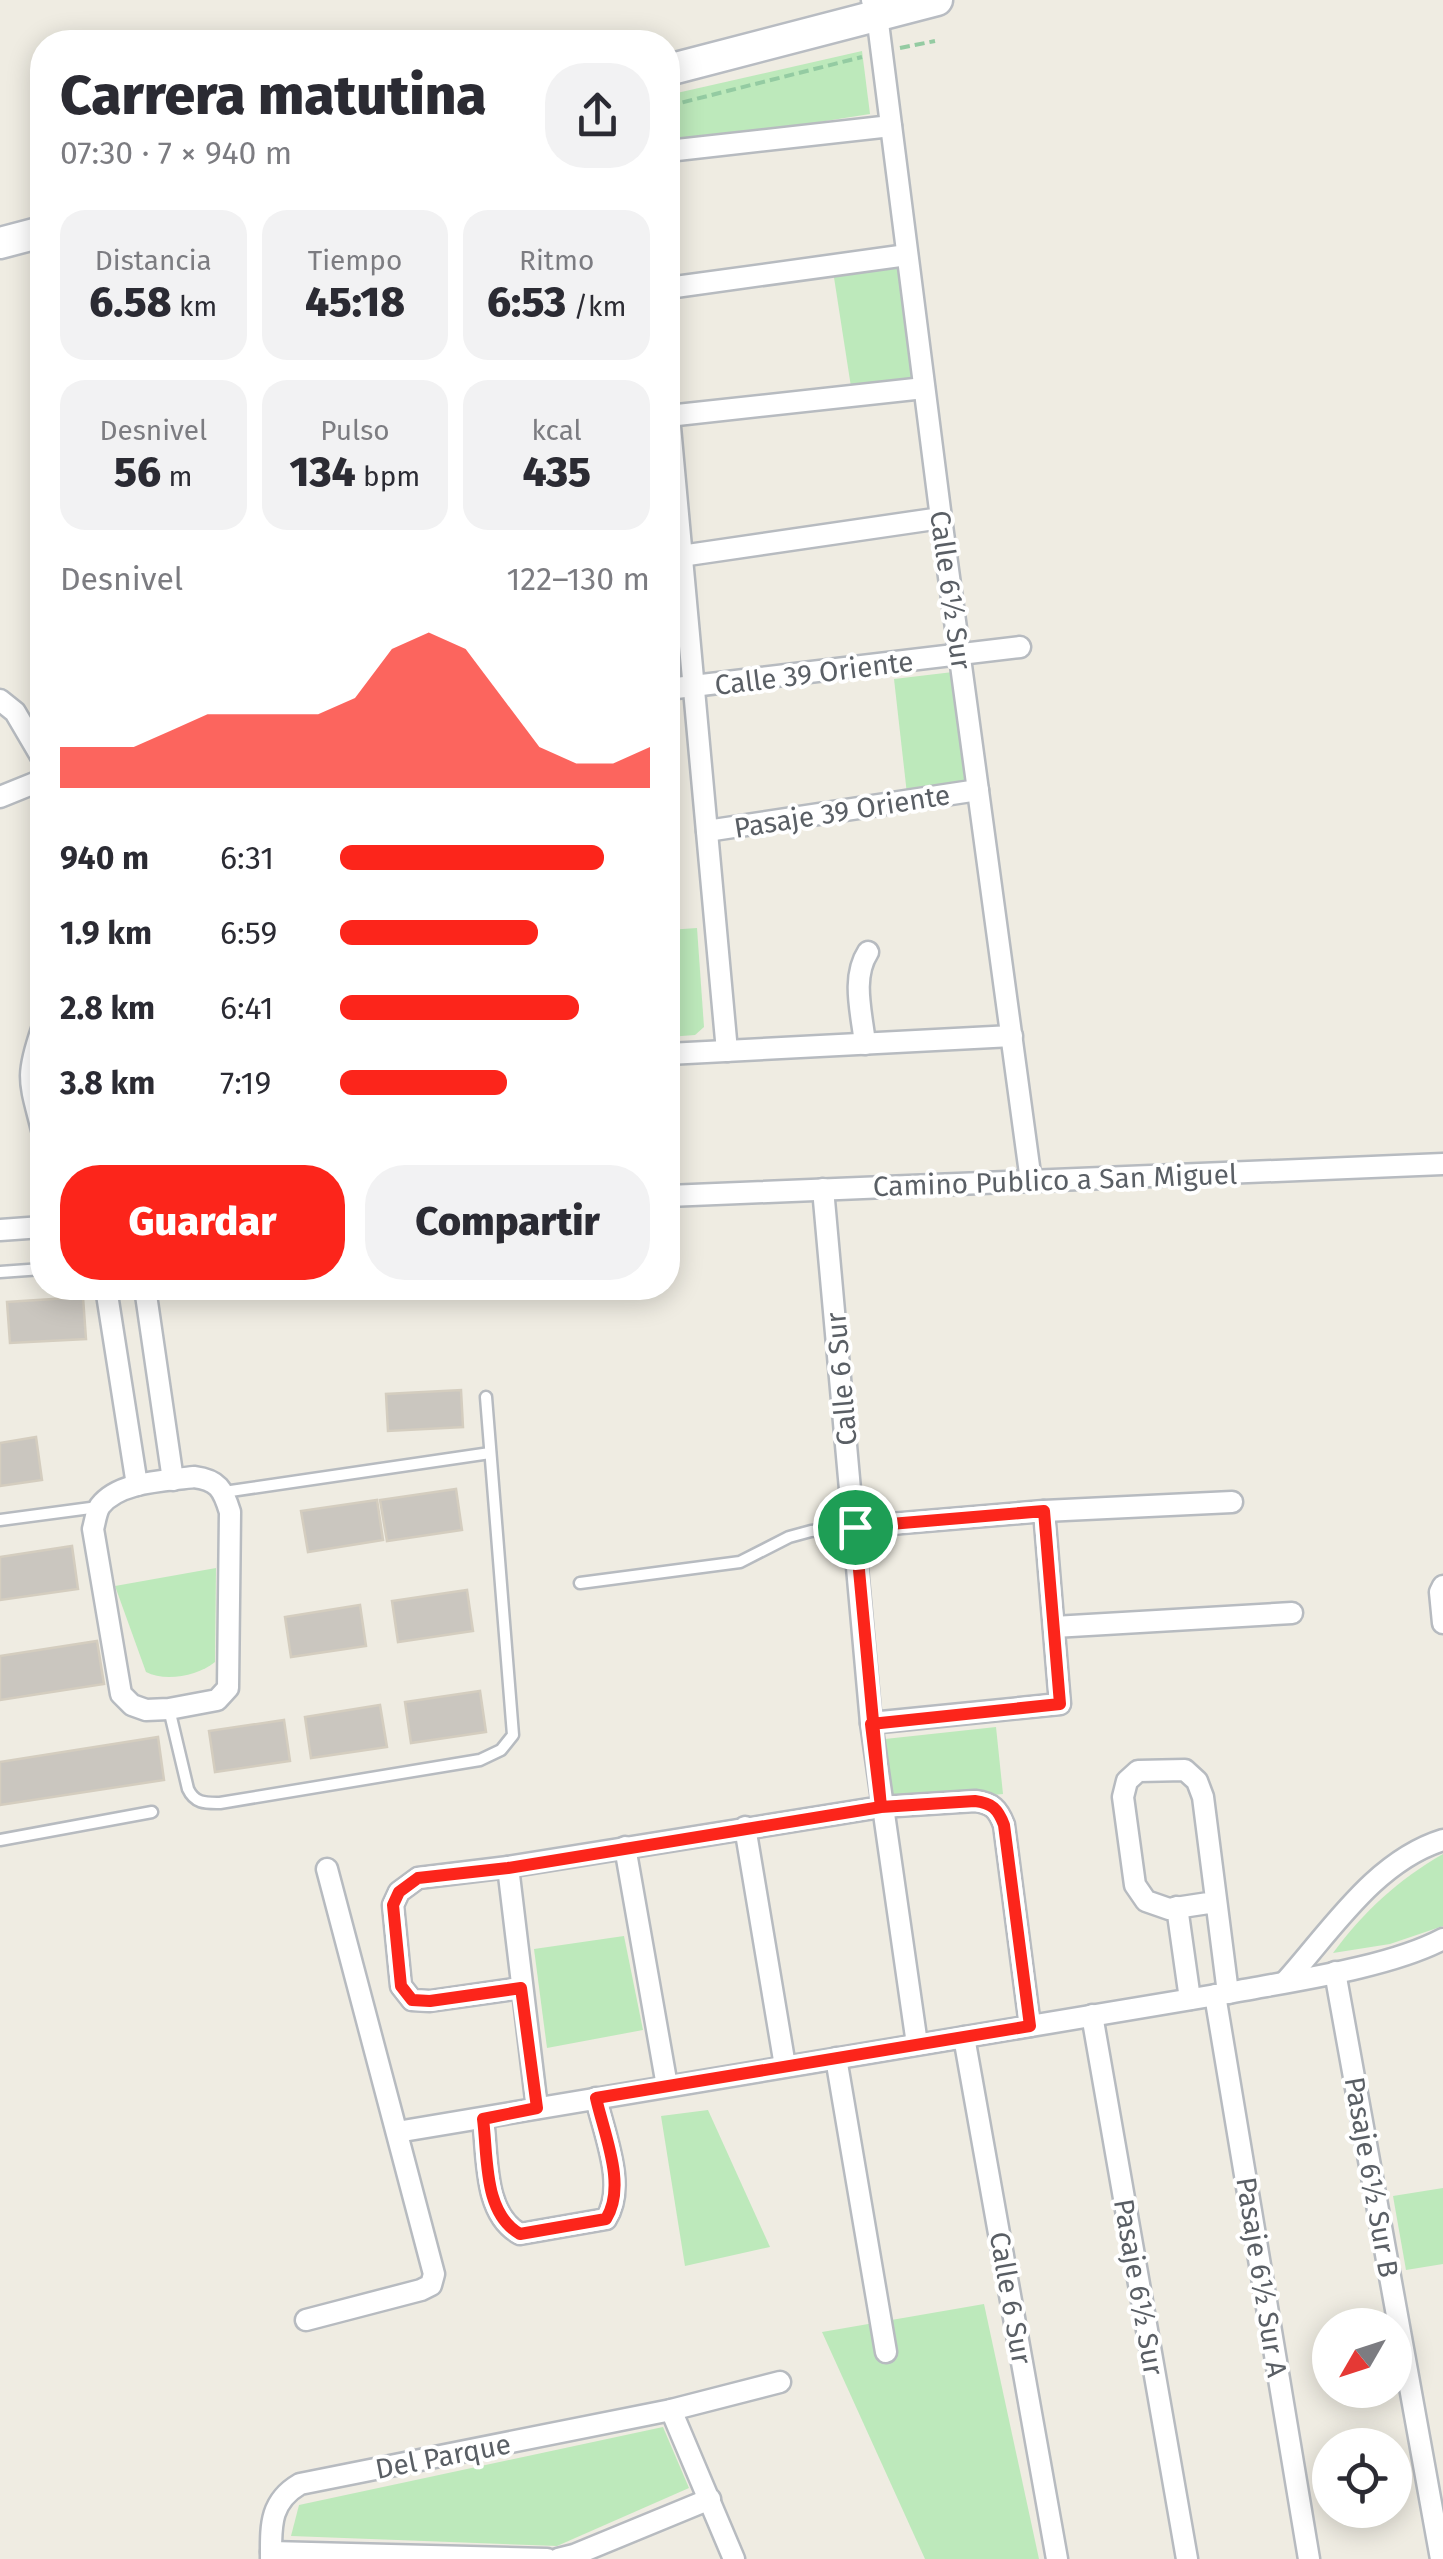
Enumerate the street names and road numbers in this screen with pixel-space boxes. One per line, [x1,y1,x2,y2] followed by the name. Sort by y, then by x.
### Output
[923,508,978,672] street label: Calle 6½ Sur
[713,645,915,702] street label: Calle 39 Oriente
[732,778,953,845] street label: Pasaje 39 Oriente
[872,1158,1238,1203] street label: Camino Publico a San Miguel
[819,1311,864,1447] street label: Calle 6 Sur
[1338,2074,1405,2280] street label: Pasaje 6½ Sur B
[1229,2175,1294,2380] street label: Pasaje 6½ Sur A
[1107,2196,1170,2378] street label: Pasaje 6½ Sur
[983,2229,1038,2367] street label: Calle 6 Sur
[373,2427,514,2486] street label: Del Parque

